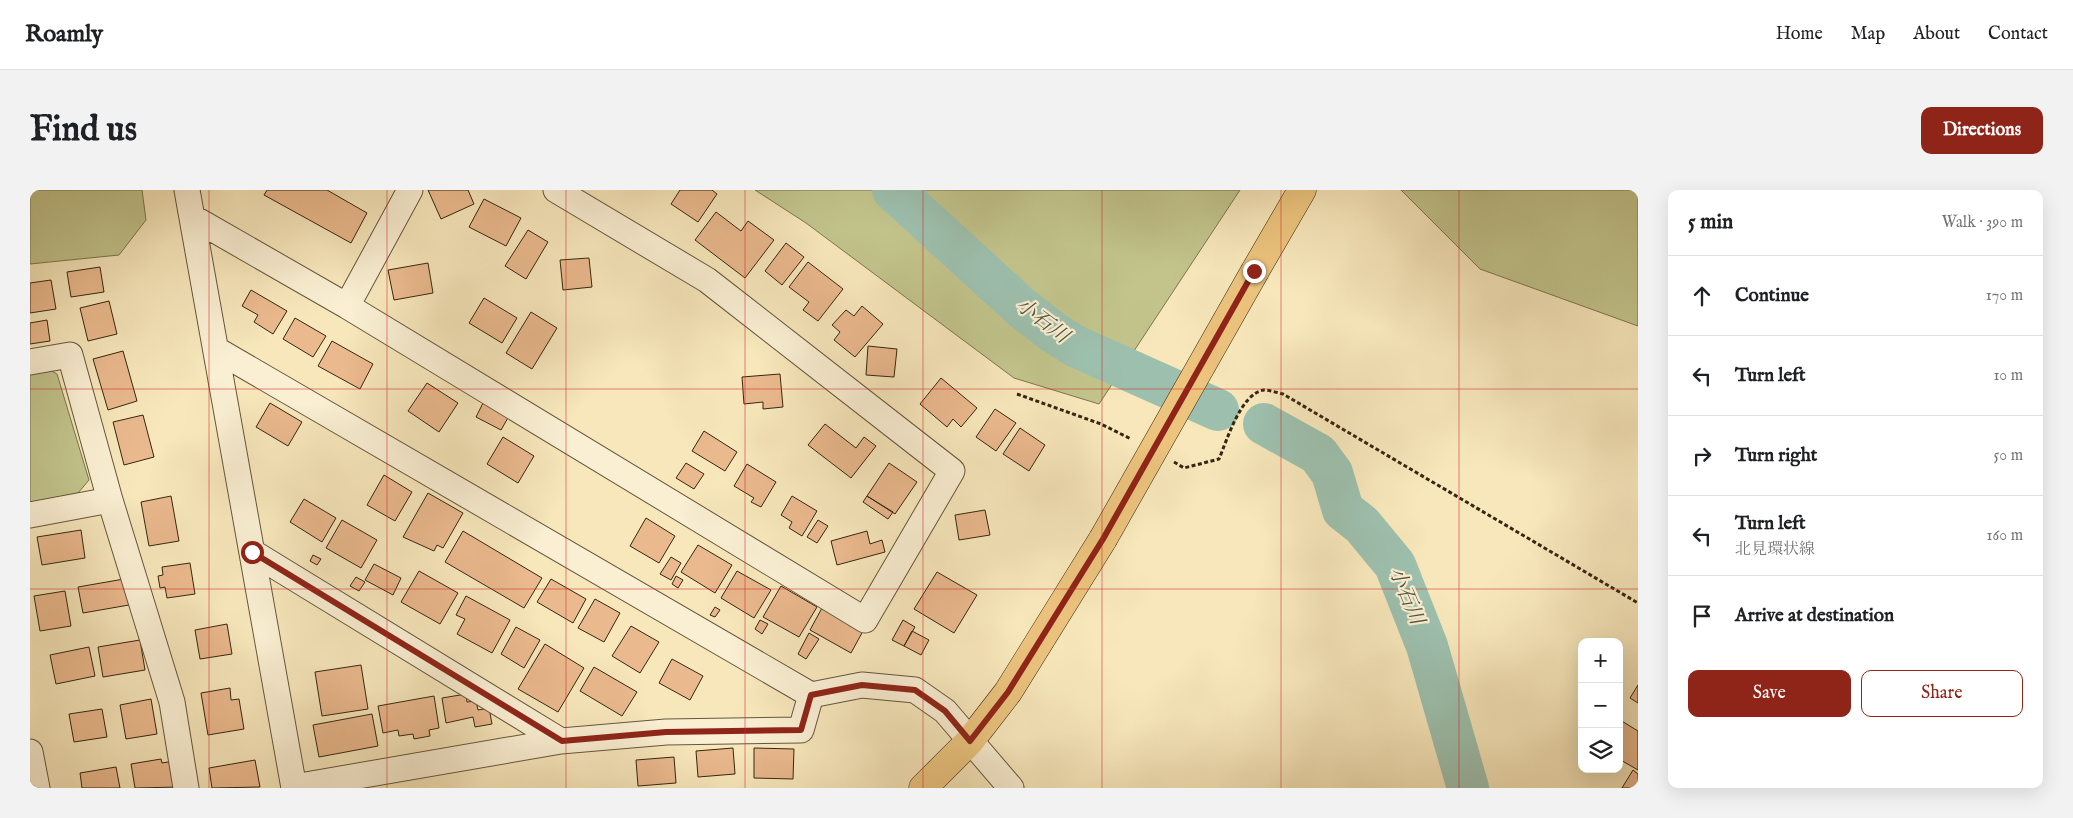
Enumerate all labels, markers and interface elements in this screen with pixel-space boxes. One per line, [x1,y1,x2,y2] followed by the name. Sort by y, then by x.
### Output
[25,19,103,50] text: Roamly
[1776,23,1823,46] text: Home
[1851,23,1885,46] text: Map
[1913,23,1960,46] text: About
[1988,23,2048,46] text: Contact
[1921,107,2043,154] button: Directions
[30,108,137,153] text: Find us
[1688,209,1733,236] text: 5 min
[1942,213,2023,233] text: Walk · 390 m
[1243,260,1266,283] route end
[1688,282,1716,310] icon: ahead
[1735,284,1809,308] text: Continue
[1986,286,2023,306] text: 170 m
[1011,293,1075,350] water label: 小石川
[1688,362,1716,390] icon: left
[1735,364,1806,388] text: Turn left
[1993,366,2023,386] text: 10 m
[1688,442,1716,470] icon: right
[1735,444,1817,468] text: Turn right
[1994,446,2023,466] text: 50 m
[1735,512,1806,536] text: Turn left
[1688,522,1716,550] icon: left
[1987,526,2023,546] text: 160 m
[1735,540,1815,560] text: 北見環状線
[241,541,264,564] route start
[1383,564,1430,630] water label: 小石川
[1688,602,1716,630] icon: arrive
[1735,604,1894,628] text: Arrive at destination
[1578,638,1623,773] map controls
[1578,638,1623,683] button: +
[1688,670,1851,717] button: Save
[1861,670,2023,717] button: Share
[1578,683,1623,728] button: −
[1578,728,1623,773] button: layers

